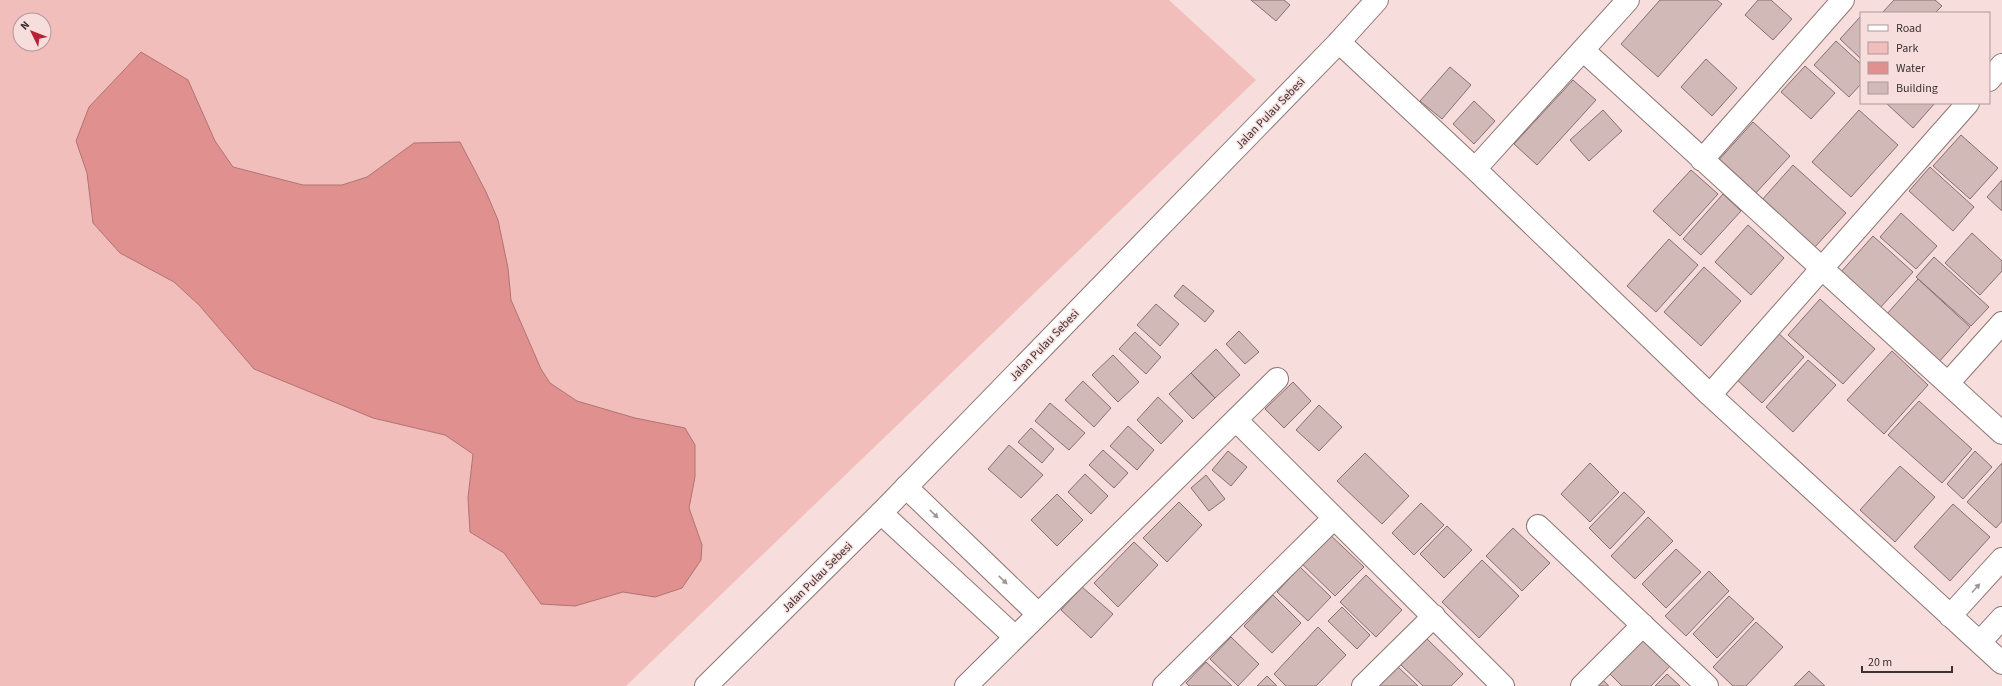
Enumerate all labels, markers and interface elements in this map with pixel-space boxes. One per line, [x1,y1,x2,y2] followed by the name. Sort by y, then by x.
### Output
[12,12,52,52] north arrow
[1860,12,1990,104] legend
[17,18,33,33] text: N
[1896,20,1922,37] text: Road
[1896,40,1918,57] text: Park
[1896,60,1926,77] text: Water
[1232,74,1309,153] street label: Jalan Pulau Sebesi
[1896,80,1938,97] text: Building
[1006,306,1083,385] street label: Jalan Pulau Sebesi
[929,509,939,519] one-way arrow
[778,538,857,617] street label: Jalan Pulau Sebesi
[998,576,1009,585] one-way arrow
[1971,583,1980,592] one-way arrow
[1862,648,1952,674] scale bar
[1868,654,1892,671] text: 20 m

